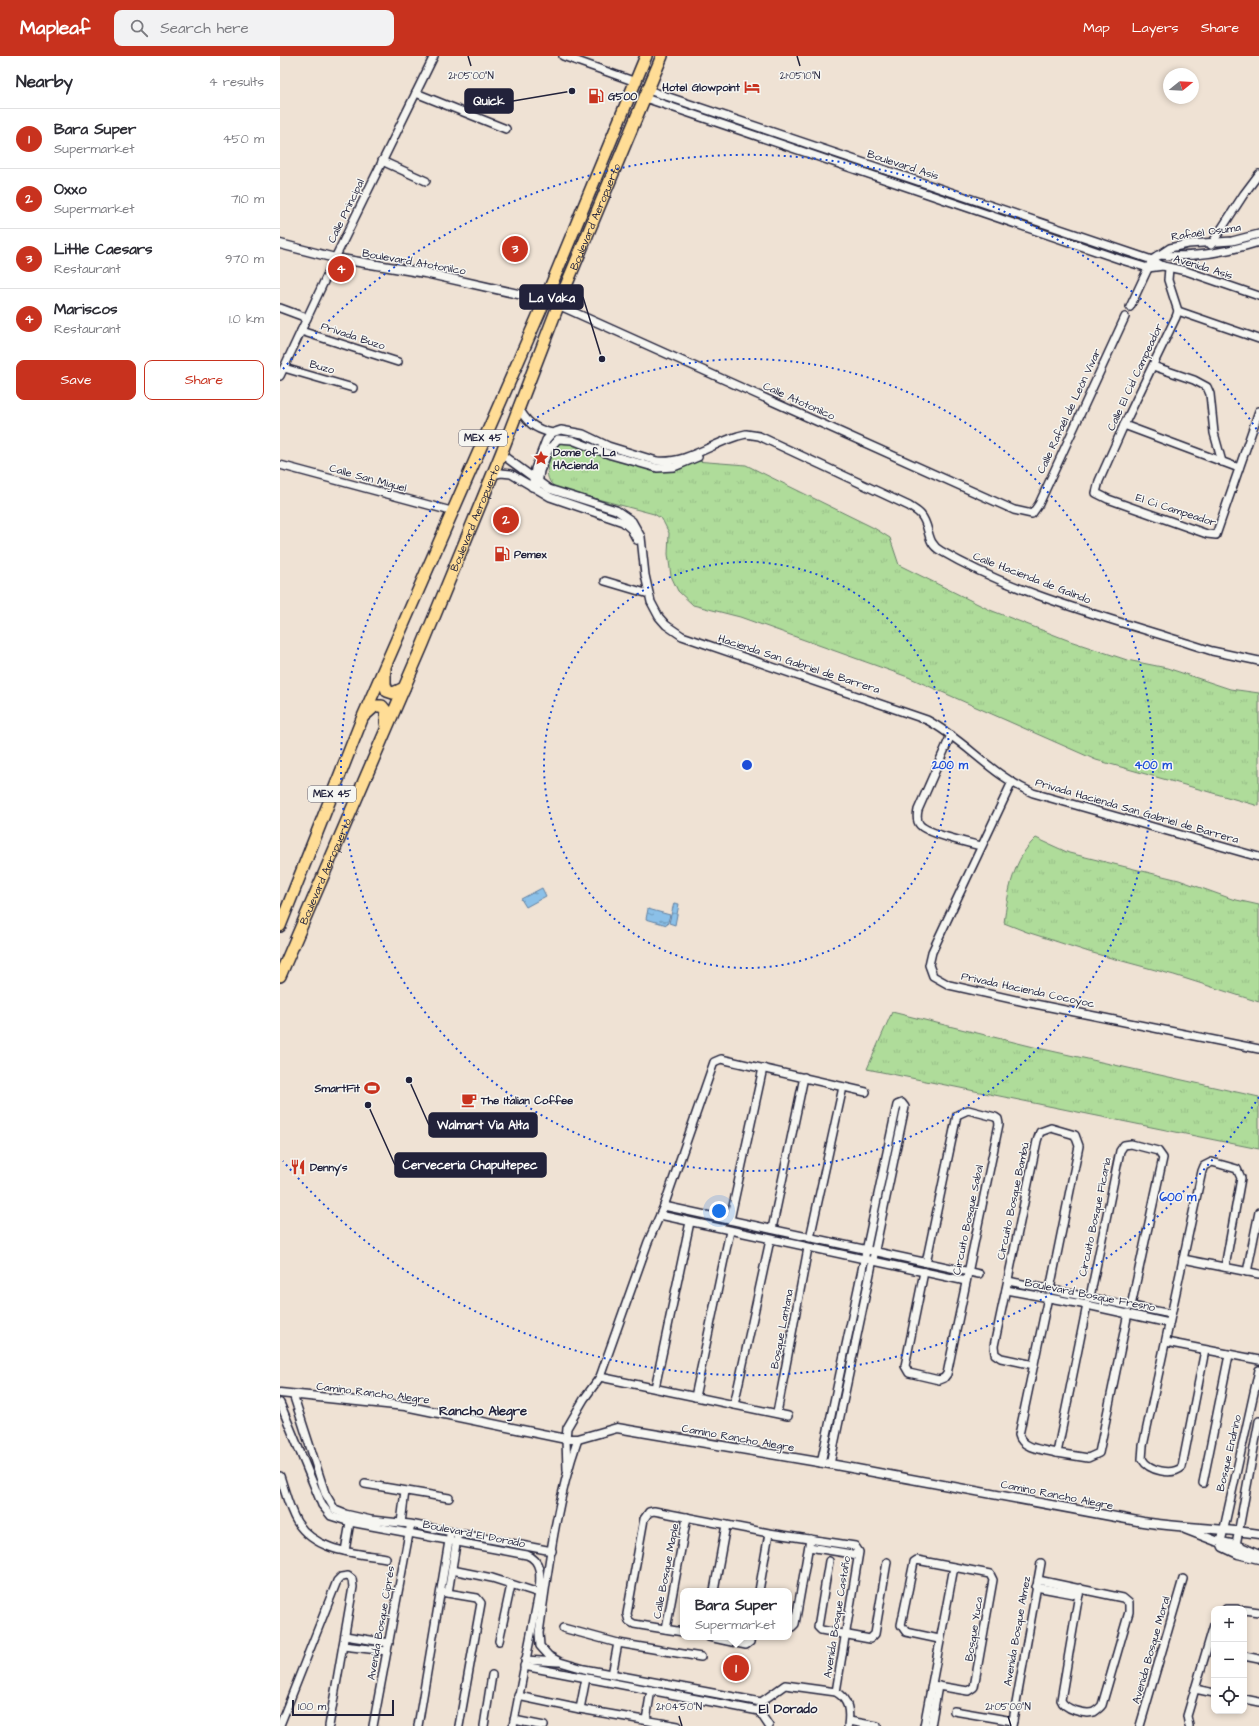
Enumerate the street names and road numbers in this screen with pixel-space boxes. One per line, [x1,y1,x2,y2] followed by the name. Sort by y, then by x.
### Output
[865,146,941,184] street label: Boulevard Asís
[566,160,624,272] street label: Boulevard Aeropuerto
[324,176,368,246] street label: Calle Principal
[1170,220,1242,244] street label: Rafaél Osuma
[361,245,468,279] street label: Boulevard Atotonilco
[1172,251,1235,283] street label: Avenida Asís
[319,319,388,354] street label: Privada Buzo
[1104,321,1166,433] street label: Calle El Cid Campeador
[1033,346,1105,476] street label: Calle Rafaél de León Vivar
[308,356,337,378] street label: Buzo
[761,378,838,424] street label: Calle Atotonilco
[459,430,507,446] road number: MEX 45
[327,460,409,497] street label: Calle San Miguel
[446,461,504,573] street label: Boulevard Aeropuerto
[1134,490,1218,530] street label: El Ci Campeador
[971,549,1094,608] street label: Calle Hacienda de Galindo
[716,631,882,697] street label: Hacienda San Gabriel de Barrera
[1034,775,1241,847] street label: Privada Hacienda San Gabriel de Barrera
[308,786,356,802] road number: MEX 45
[296,815,355,927] street label: Boulevard Aeropuerto
[960,969,1096,1012] street label: Privada Hacienda Cocoyoc
[993,1141,1033,1261] street label: Circuito Bosque Bambú
[1075,1156,1115,1278] street label: Circuito Bosque Ficaria
[949,1163,987,1276] street label: Circuito Bosque Sabal
[1023,1275,1157,1315] street label: Boulevard Bosque Fresno
[767,1287,797,1370] street label: Bosque Lantana
[315,1379,431,1408] street label: Camino Rancho Alegre
[1213,1412,1245,1493] street label: Bosque Endrino
[680,1421,796,1456] street label: Camino Rancho Alegre
[999,1477,1114,1514] street label: Camino Rancho Alegre
[421,1517,527,1551] street label: Boulevard El Dorado
[649,1522,683,1620] street label: Calle Bosque Maple
[820,1554,854,1679] street label: Avenida Bosque Castaño
[364,1564,399,1681] street label: Avenida Bosque Ciprés
[1000,1574,1034,1687] street label: Avenida Bosque Almez
[1128,1594,1174,1706] street label: Avenida Bosque Moral
[961,1595,987,1662] street label: Bosque Yuca

